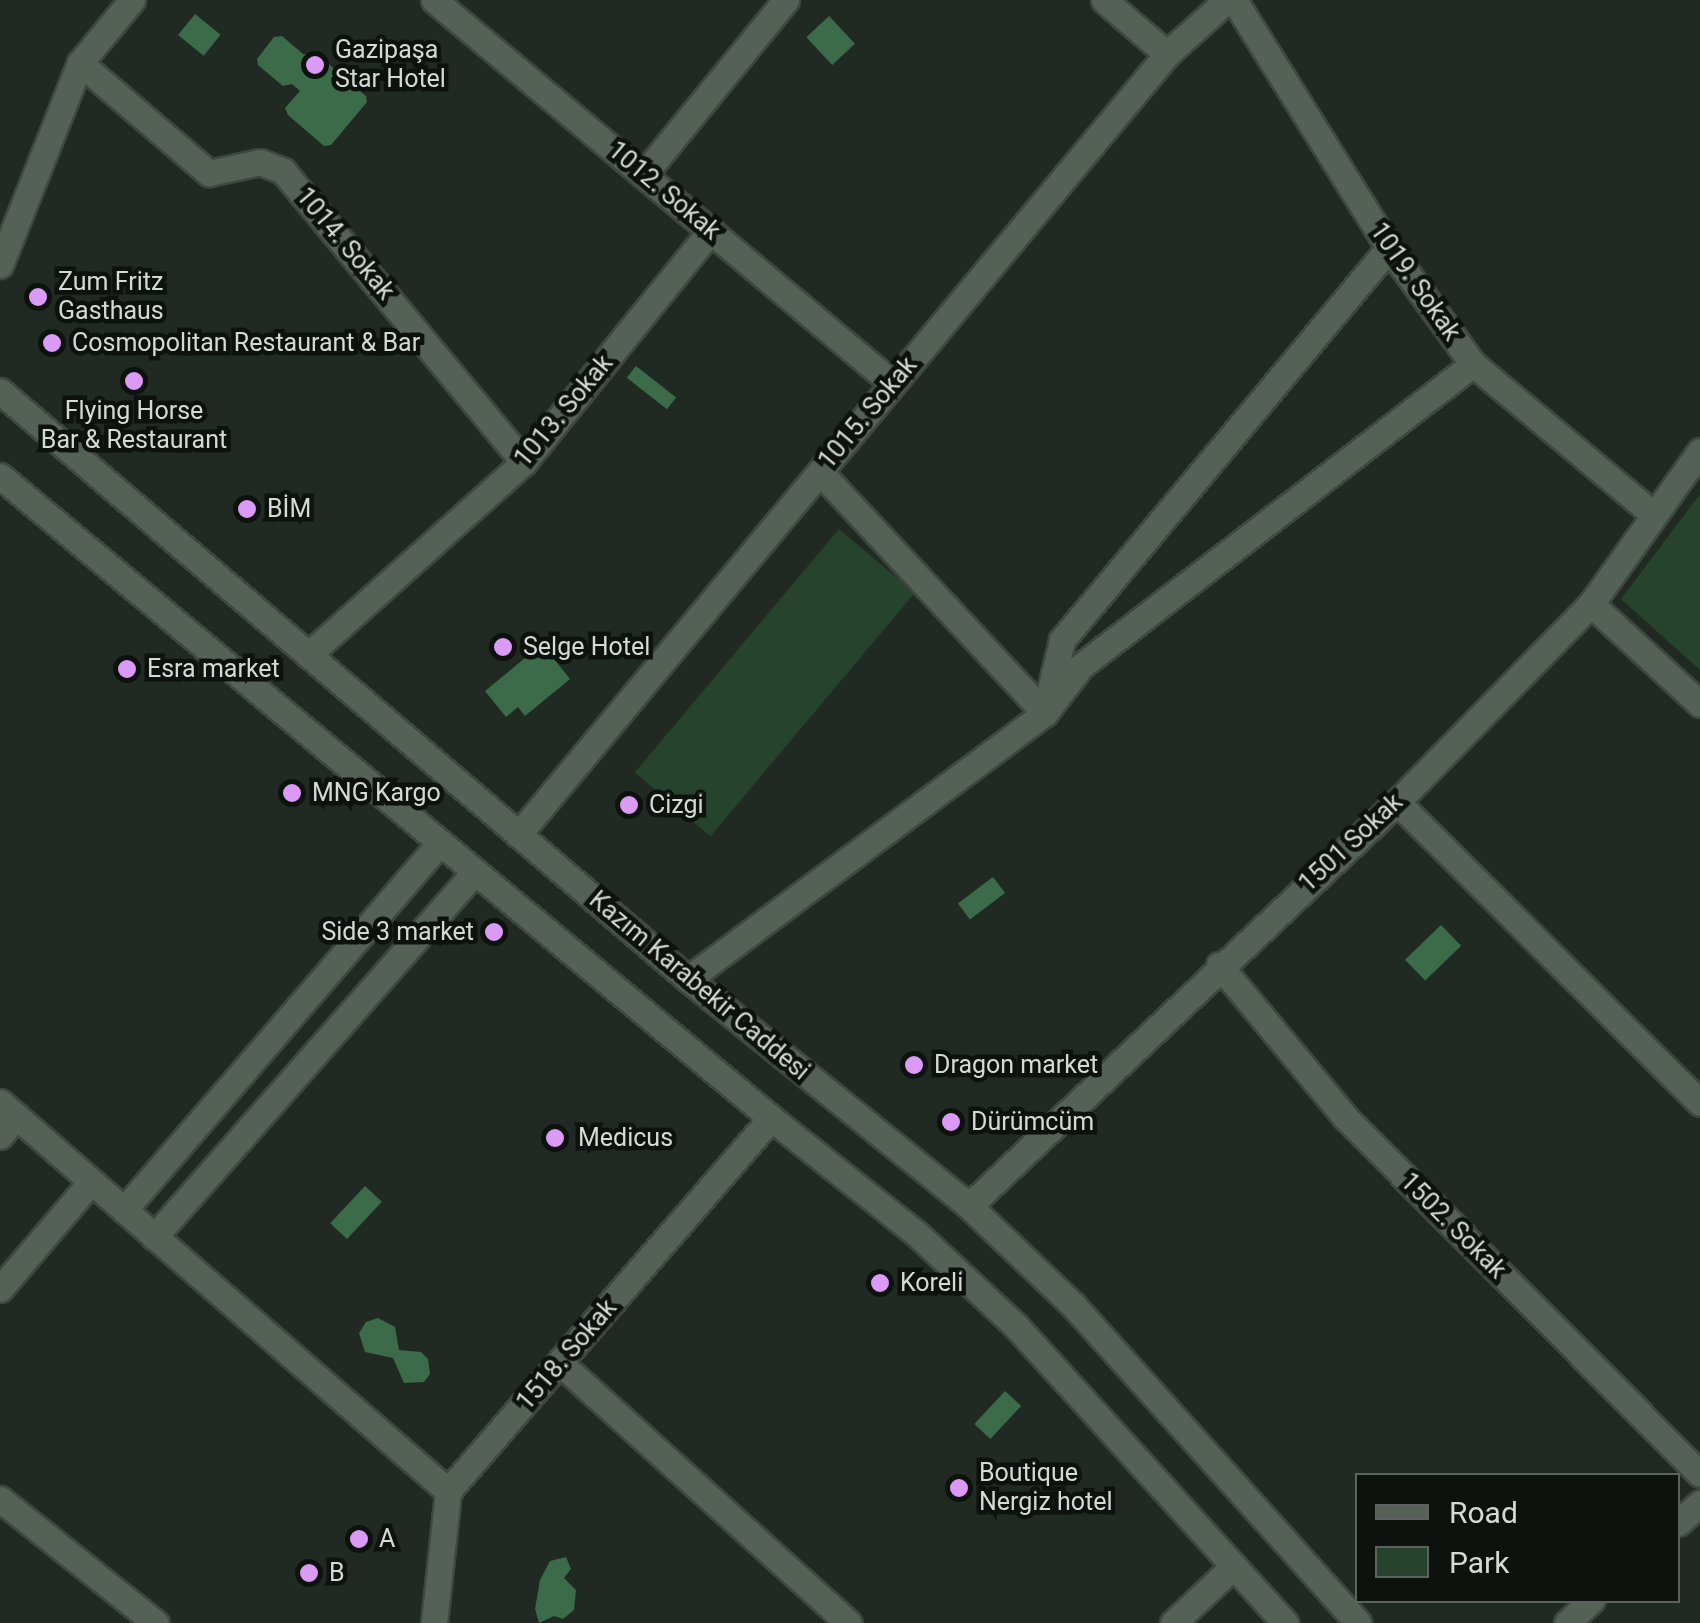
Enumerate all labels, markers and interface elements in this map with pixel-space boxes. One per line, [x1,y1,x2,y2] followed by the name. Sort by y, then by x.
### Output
[335,36,446,95] place label: Gazipaşa Star Hotel
[304,54,326,76] marker: Gazipaşa Star Hotel
[602,135,726,247] street label: 1012. Sokak
[289,182,401,306] street label: 1014. Sokak
[1363,217,1467,347] street label: 1019. Sokak
[58,268,164,327] place label: Zum Fritz Gasthaus
[27,286,49,308] marker: Zum Fritz Gasthaus
[72,328,420,358] place label: Cosmopolitan Restaurant & Bar
[41,332,63,354] marker: Cosmopolitan Restaurant & Bar
[508,349,620,473] street label: 1013. Sokak
[812,351,924,475] street label: 1015. Sokak
[123,370,145,392] marker: Flying Horse Bar & Restaurant
[41,397,227,456] place label: Flying Horse Bar & Restaurant
[267,494,311,524] place label: BİM
[236,498,258,520] marker: BİM
[523,632,650,662] place label: Selge Hotel
[492,636,514,658] marker: Selge Hotel
[147,654,280,684] place label: Esra market
[116,658,138,680] marker: Esra market
[312,778,441,808] place label: MNG Kargo
[281,782,303,804] marker: MNG Kargo
[1293,788,1409,898] street label: 1501 Sokak
[649,790,704,820] place label: Cizgi
[618,794,640,816] marker: Cizgi
[583,885,815,1087] street label: Kazım Karabekir Caddesi
[321,917,474,947] place label: Side 3 market
[483,921,505,943] marker: Side 3 market
[934,1050,1098,1080] place label: Dragon market
[903,1054,925,1076] marker: Dragon market
[971,1107,1094,1137] place label: Dürümcüm
[940,1111,962,1133] marker: Dürümcüm
[578,1123,673,1153] place label: Medicus
[542,1125,568,1151] marker: Medicus
[1394,1167,1512,1285] street label: 1502. Sokak
[900,1268,963,1298] place label: Koreli
[869,1272,891,1294] marker: Koreli
[511,1293,623,1417] street label: 1518. Sokak
[979,1459,1113,1518] place label: Boutique Nergiz hotel
[1355,1473,1680,1603] legend
[948,1477,970,1499] marker: Boutique Nergiz hotel
[1449,1495,1518,1530] text: Road
[379,1524,395,1554] place label: A
[348,1528,370,1550] marker: A
[1449,1545,1509,1580] text: Park
[329,1558,345,1588] place label: B
[298,1562,320,1584] marker: B

